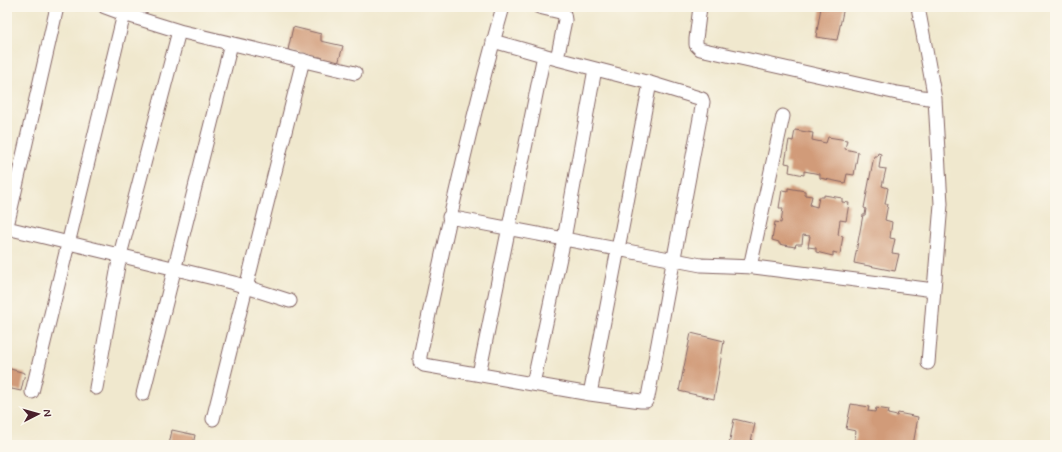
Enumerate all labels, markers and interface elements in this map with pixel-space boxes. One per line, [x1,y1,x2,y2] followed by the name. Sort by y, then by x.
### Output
[18,394,58,434] north arrow
[40,409,54,417] text: N

